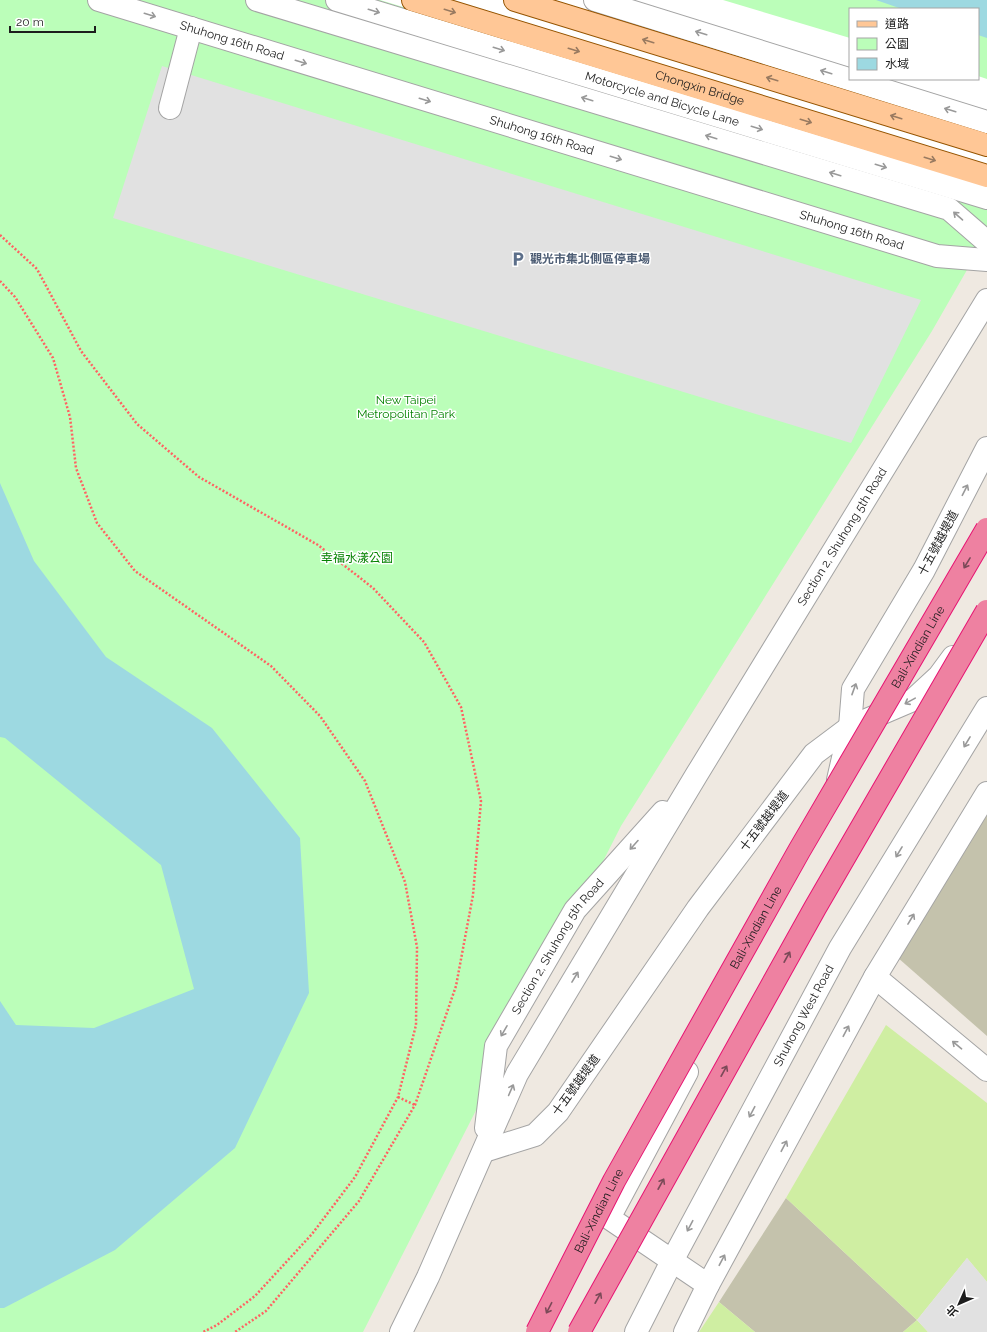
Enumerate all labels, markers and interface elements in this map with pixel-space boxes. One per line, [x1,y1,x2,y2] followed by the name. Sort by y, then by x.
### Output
[10,8,95,34] scale bar
[368,8,381,15] one-way arrow
[444,8,456,16] one-way arrow
[849,8,979,80] legend
[143,12,155,20] one-way arrow
[16,15,44,29] text: 20 m
[885,17,909,31] text: 道路
[178,18,286,63] street label: Shuhong 16th Road
[695,29,708,36] one-way arrow
[641,37,654,44] one-way arrow
[885,37,909,51] text: 公園
[492,46,505,53] one-way arrow
[568,47,581,54] one-way arrow
[885,57,909,71] text: 水域
[294,59,307,66] one-way arrow
[820,67,832,75] one-way arrow
[654,68,746,108] street label: Chongxin Bridge
[583,69,741,129] street label: Motorcycle and Bicycle Lane
[766,75,779,82] one-way arrow
[580,95,593,102] one-way arrow
[419,97,432,104] one-way arrow
[943,106,956,113] one-way arrow
[488,113,596,158] street label: Shuhong 16th Road
[890,113,903,120] one-way arrow
[799,118,812,125] one-way arrow
[750,125,763,132] one-way arrow
[705,133,718,140] one-way arrow
[610,155,623,162] one-way arrow
[923,156,936,163] one-way arrow
[875,163,888,170] one-way arrow
[829,170,842,177] one-way arrow
[798,207,906,252] street label: Shuhong 16th Road
[952,212,963,221] one-way arrow
[509,250,527,268] parking icon: 觀光市集北側區停車場
[530,252,650,266] place label: 觀光市集北側區停車場
[357,393,456,421] park label: New Taipei Metropolitan Park
[795,465,890,608] street label: Section 2, Shuhong 5th Road
[962,484,970,496] one-way arrow
[915,508,961,578] street label: 十五號越堤道
[321,551,393,565] park label: 幸福水漾公園
[963,557,971,569] one-way arrow
[889,603,948,691] street label: Bali-Xindian Line
[851,683,859,695] one-way arrow
[904,698,916,705] one-way arrow
[962,736,970,748] one-way arrow
[737,788,791,854] street label: 十五號越堤道
[629,839,638,850] one-way arrow
[894,846,902,858] one-way arrow
[509,876,607,1017] street label: Section 2, Shuhong 5th Road
[727,884,785,972] street label: Bali-Xindian Line
[907,913,915,925] one-way arrow
[784,951,791,963] one-way arrow
[771,963,837,1069] street label: Shuhong West Road
[572,971,580,983] one-way arrow
[500,1025,508,1037] one-way arrow
[842,1026,850,1038] one-way arrow
[952,1041,962,1050] one-way arrow
[549,1052,603,1118] street label: 十五號越堤道
[721,1065,728,1077] one-way arrow
[507,1084,515,1096] one-way arrow
[748,1106,755,1118] one-way arrow
[780,1140,788,1152] one-way arrow
[571,1166,626,1255] street label: Bali-Xindian Line
[657,1178,665,1190] one-way arrow
[686,1220,694,1232] one-way arrow
[718,1254,726,1266] one-way arrow
[939,1284,979,1324] north arrow
[594,1292,602,1304] one-way arrow
[545,1302,553,1314] one-way arrow
[944,1302,961,1319] text: 北

